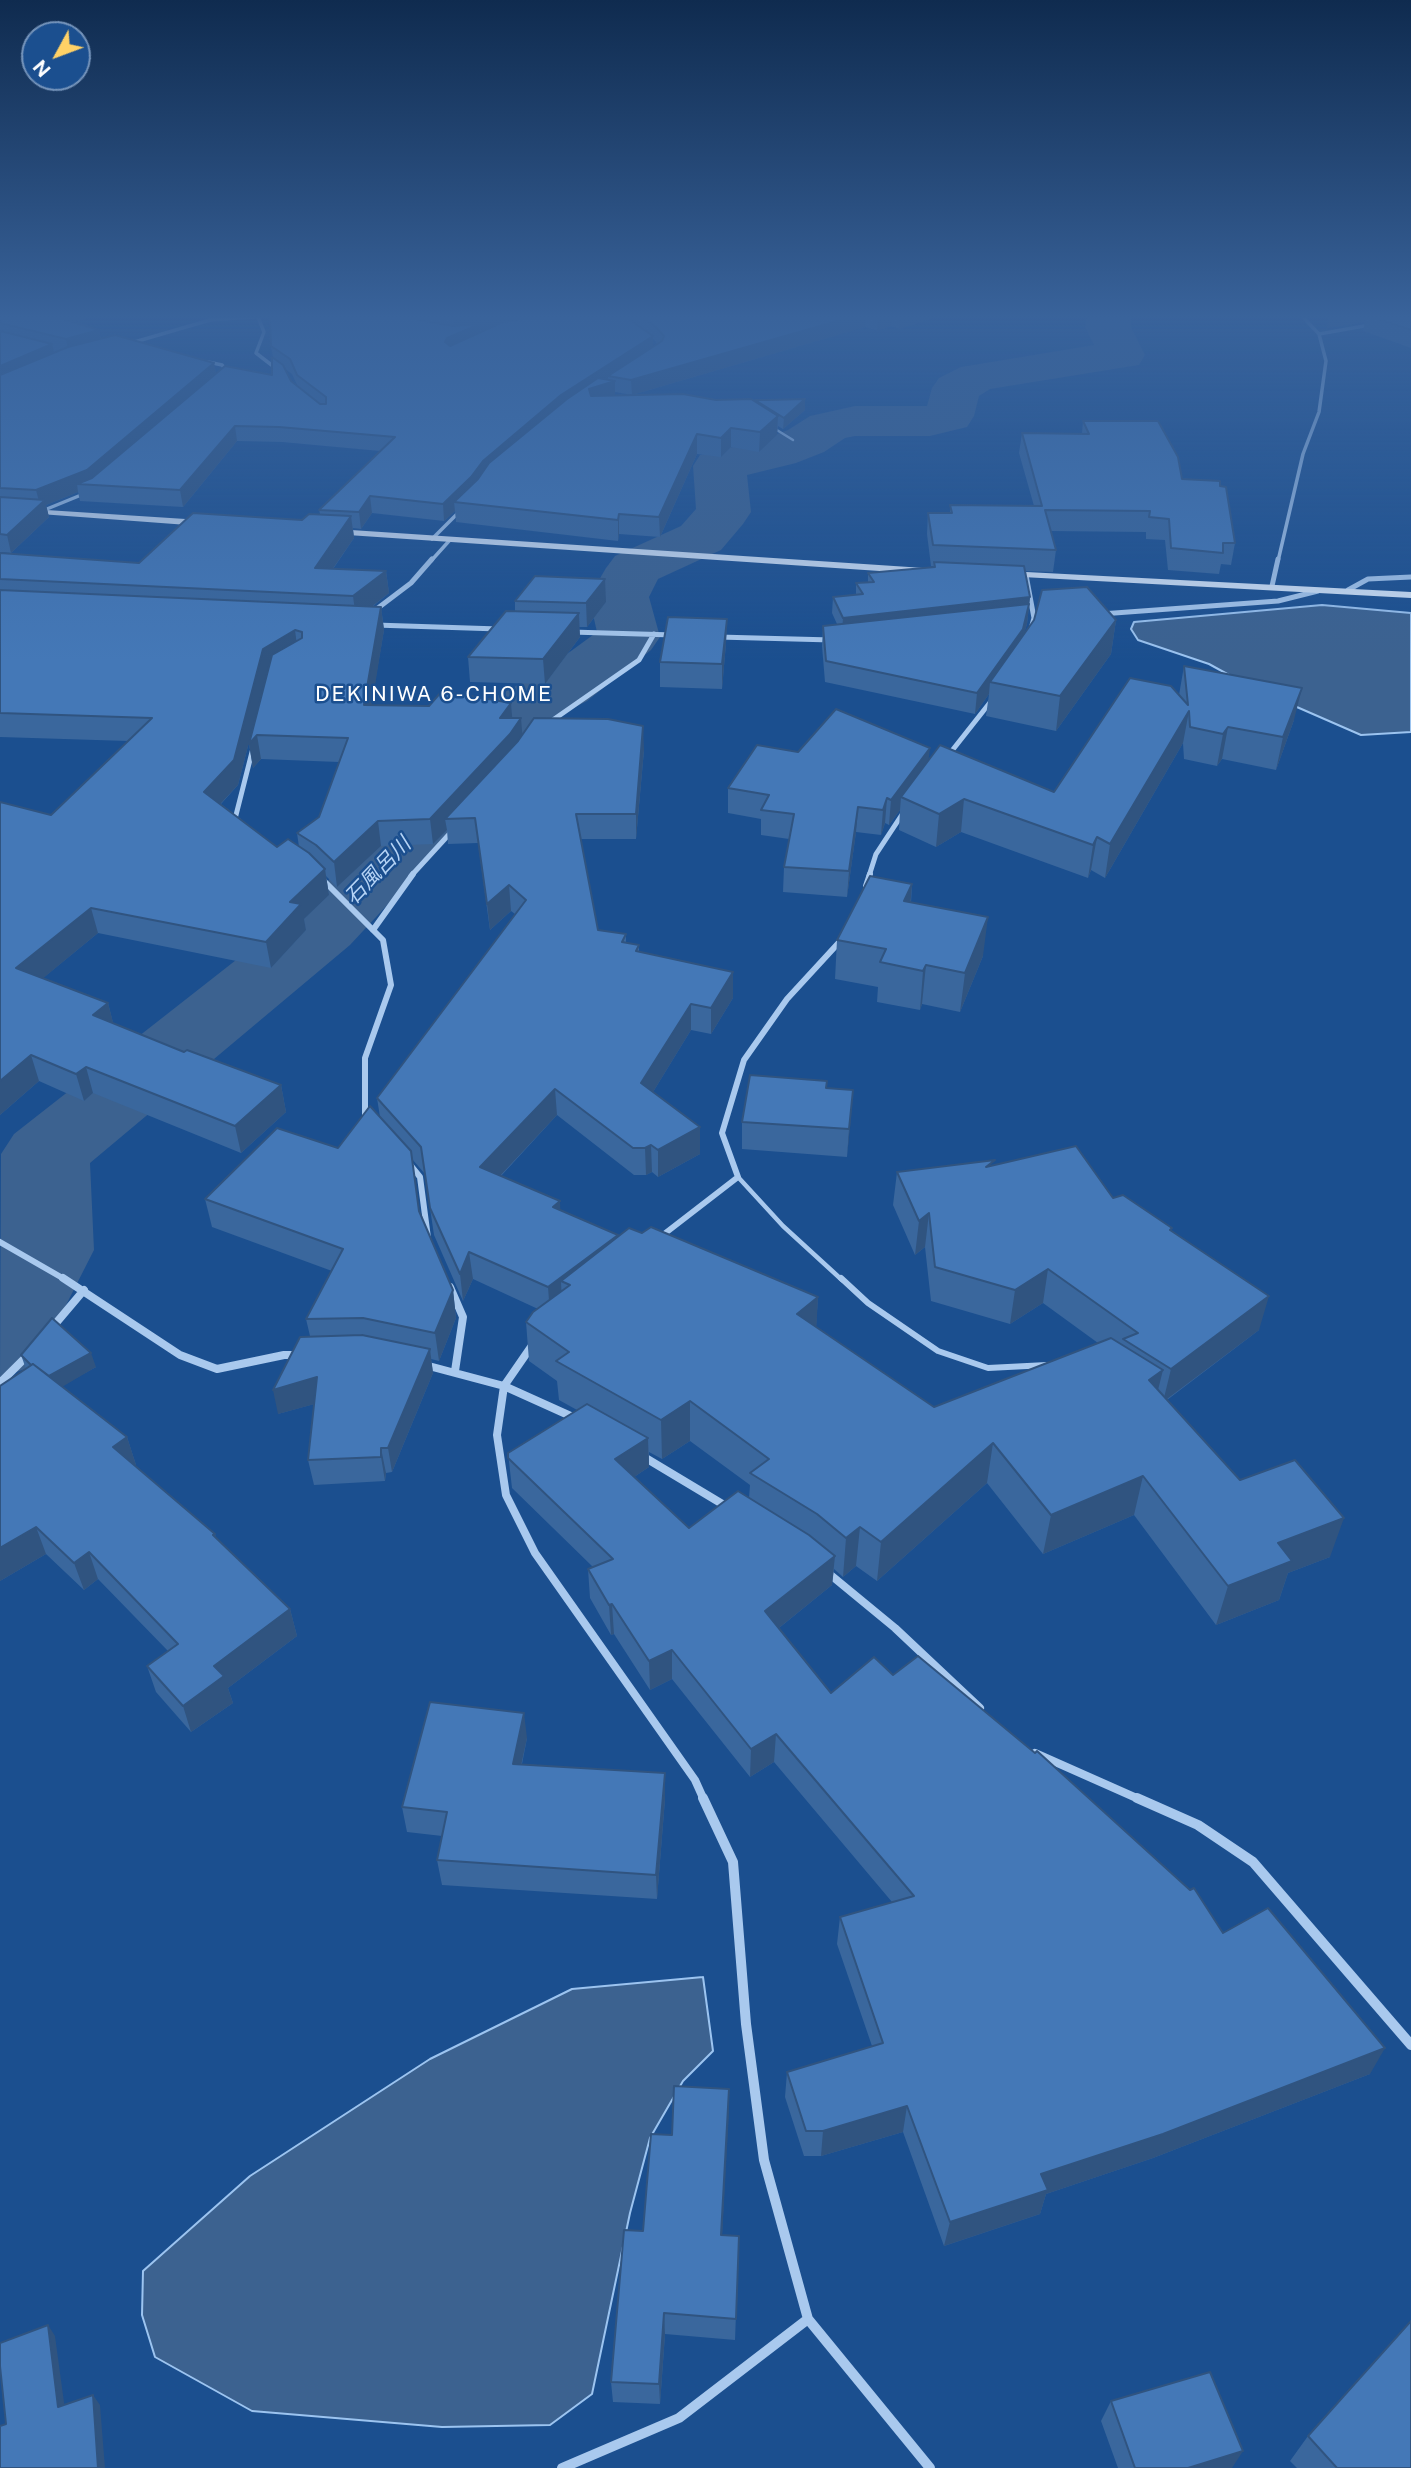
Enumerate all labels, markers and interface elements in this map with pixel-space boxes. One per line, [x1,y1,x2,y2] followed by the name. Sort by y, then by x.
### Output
[21,21,91,91] north arrow
[28,56,55,81] text: N
[317,682,551,708] district label: DEKINIWA 6-CHOME
[340,832,416,910] water label: 石風呂川

